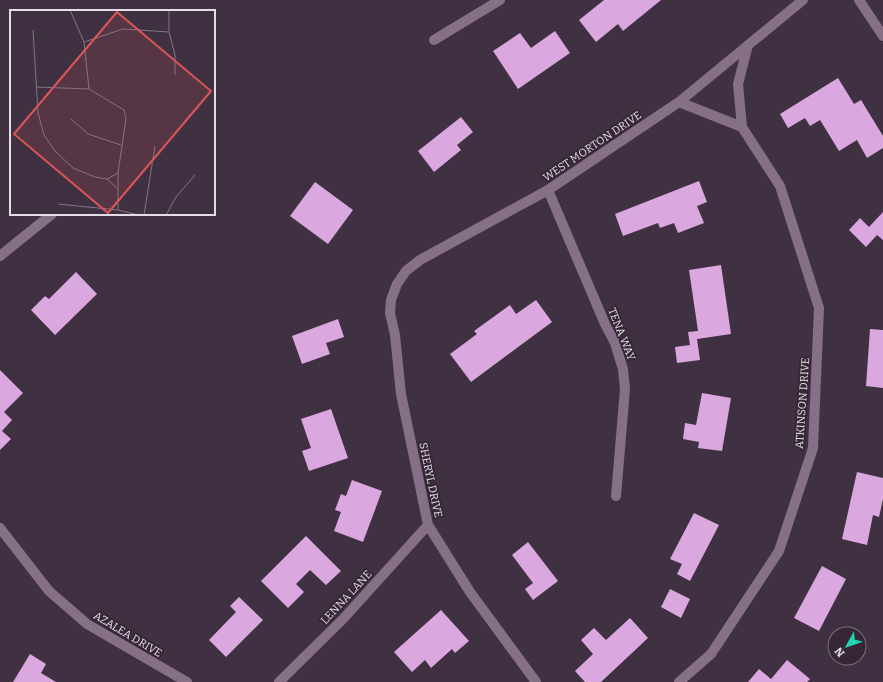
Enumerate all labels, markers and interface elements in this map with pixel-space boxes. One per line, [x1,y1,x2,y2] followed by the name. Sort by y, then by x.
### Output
[10,10,215,215] inset map
[541,109,644,184] street label: WEST MORTON DRIVE
[605,306,638,363] street label: TENA WAY
[793,357,812,449] street label: ATKINSON DRIVE
[416,441,445,519] street label: SHERYL DRIVE
[318,568,375,627] street label: LENNA LANE
[91,609,164,660] street label: AZALEA DRIVE
[827,626,867,666] north arrow
[832,644,847,660] text: N

